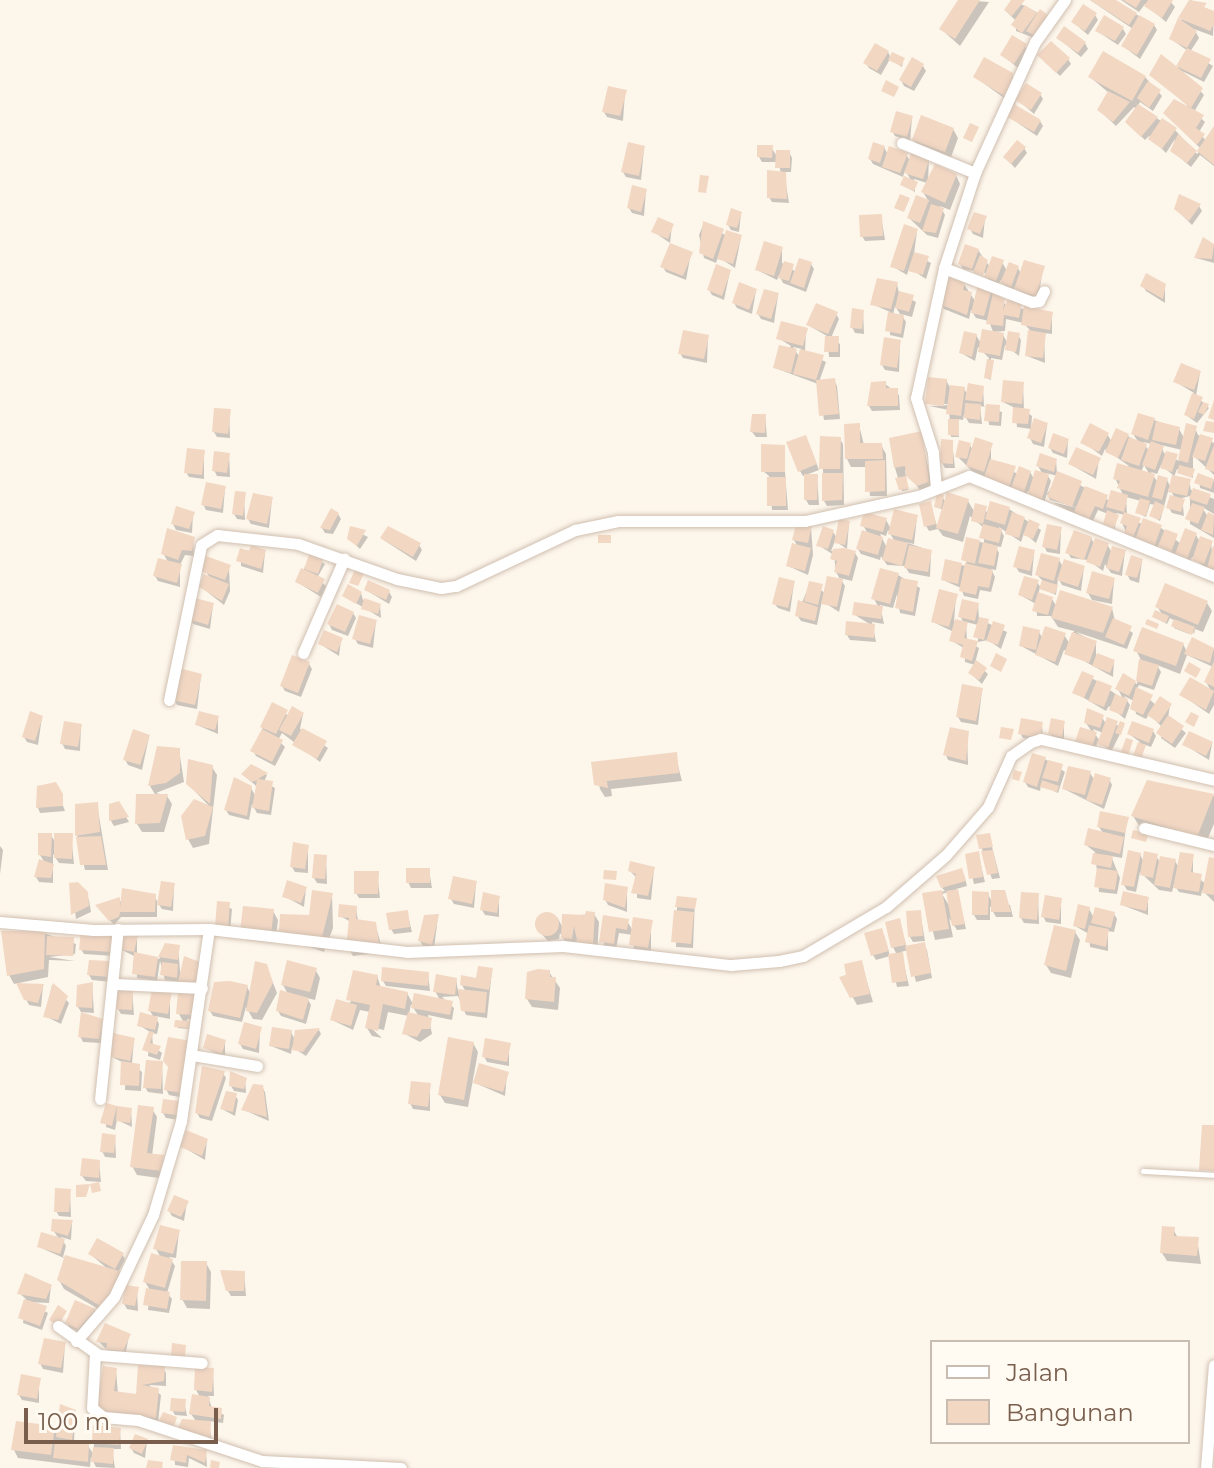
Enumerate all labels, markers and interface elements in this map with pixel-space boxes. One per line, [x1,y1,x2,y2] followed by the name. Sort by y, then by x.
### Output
[930,1340,1190,1444] legend
[1006,1358,1069,1387] text: Jalan
[28,1392,222,1442] scale bar
[1006,1398,1134,1427] text: Bangunan
[38,1407,110,1436] text: 100 m

